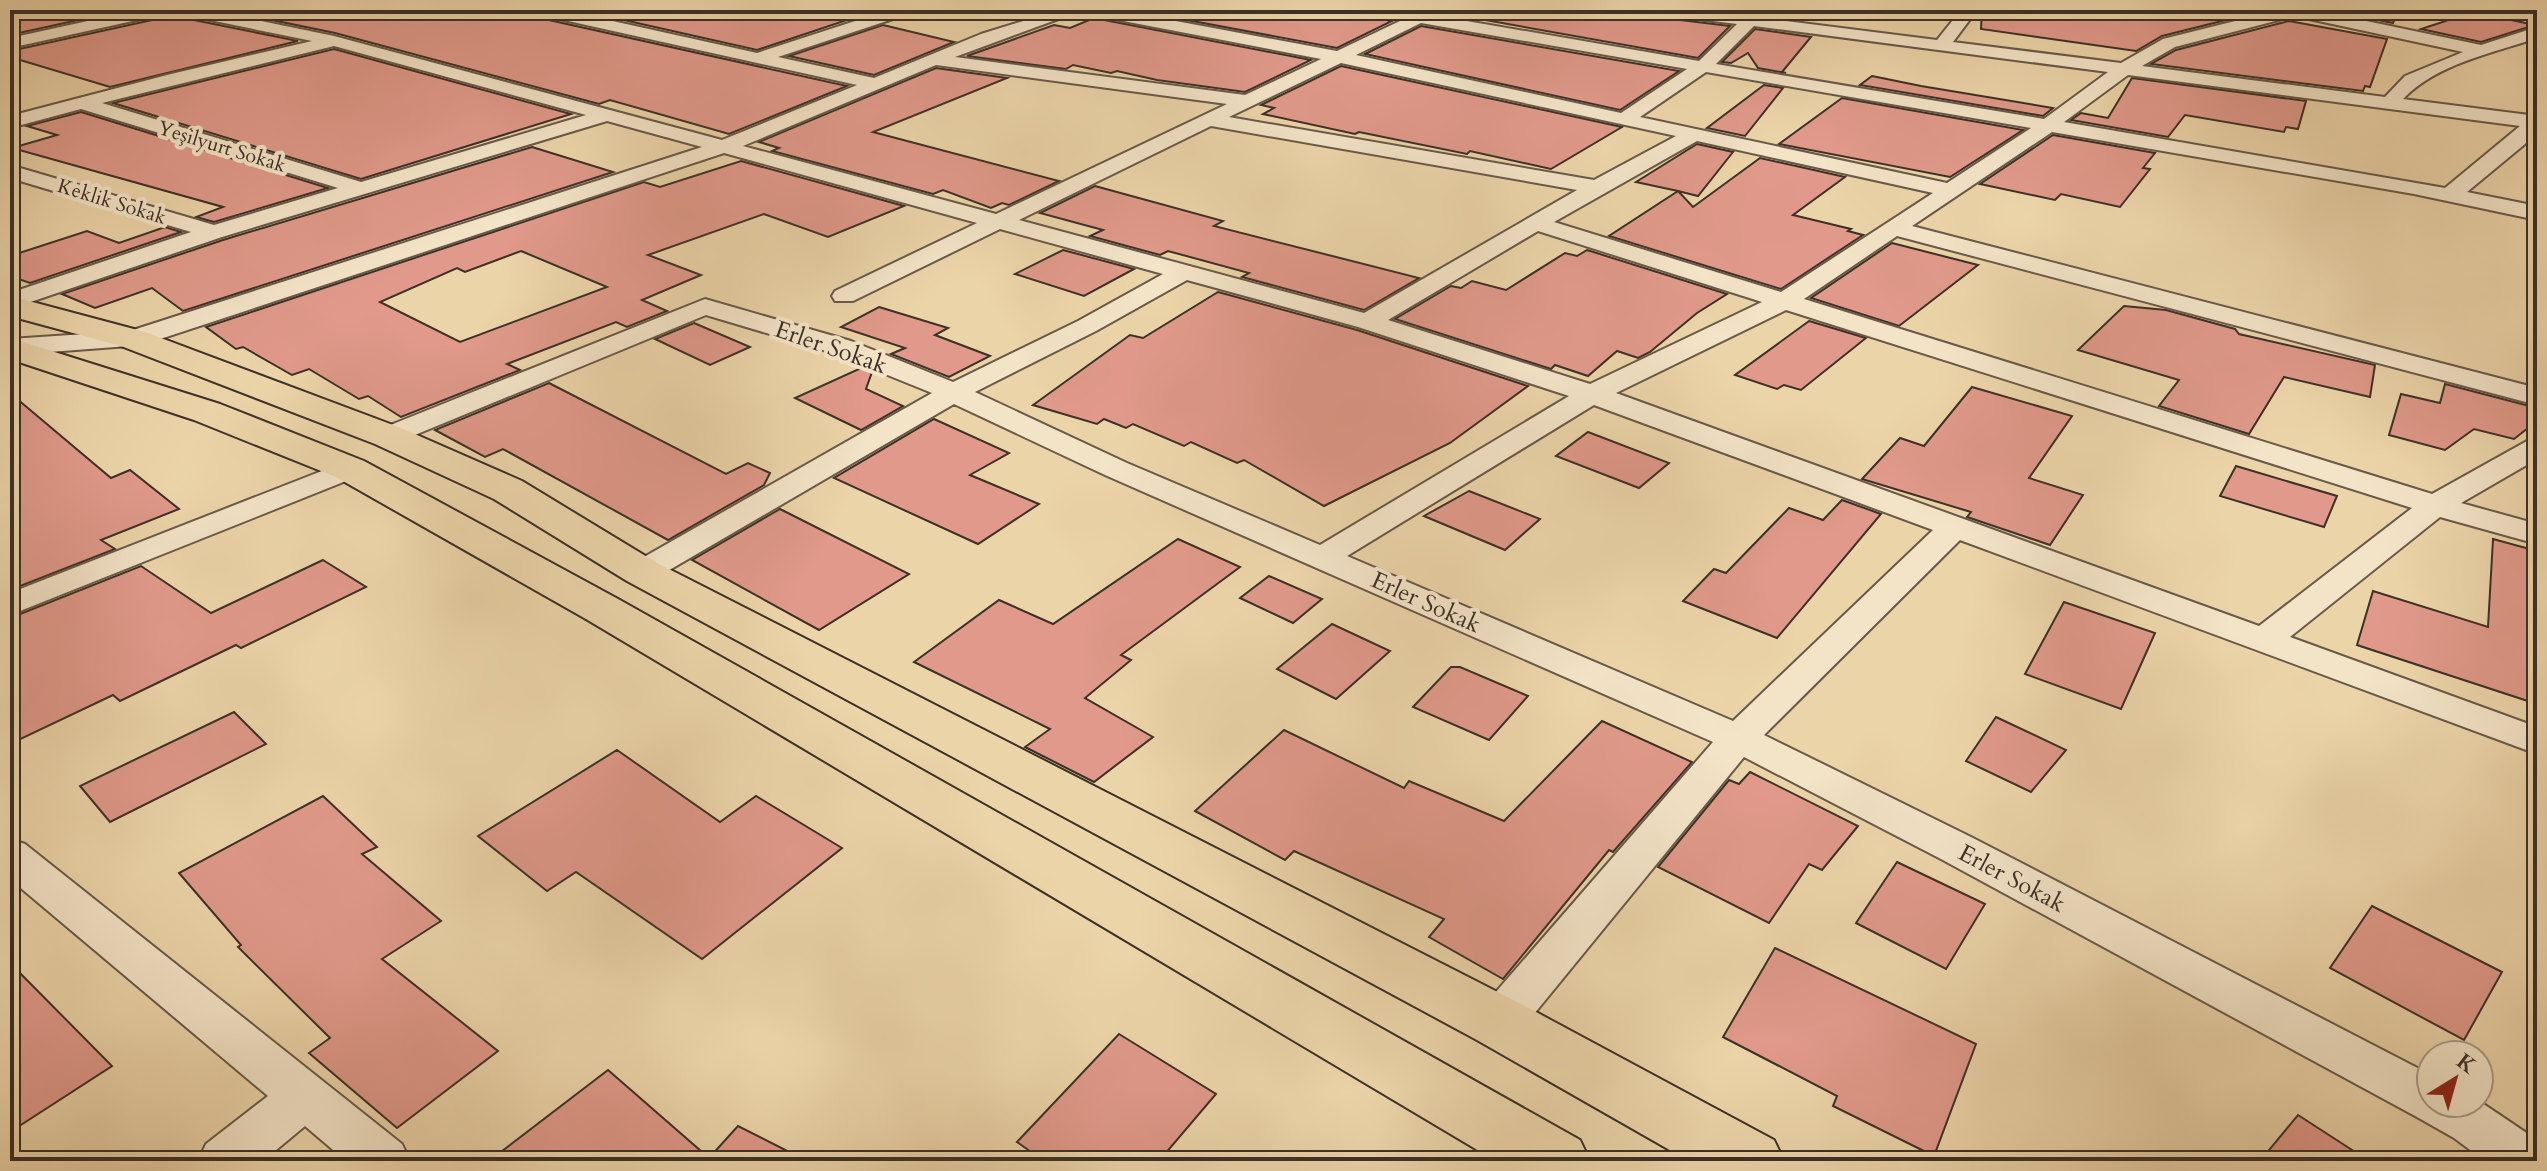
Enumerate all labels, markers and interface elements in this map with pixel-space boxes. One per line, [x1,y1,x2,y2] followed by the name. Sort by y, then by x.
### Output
[154,114,290,179] street label: Yeşilyurt Sokak
[54,172,170,231] street label: Keklik Sokak
[770,313,892,382] street label: Erler Sokak
[1366,564,1486,641] street label: Erler Sokak
[1952,836,2071,921] street label: Erler Sokak
[2415,1039,2495,1119] north arrow
[2450,1046,2483,1081] text: K

